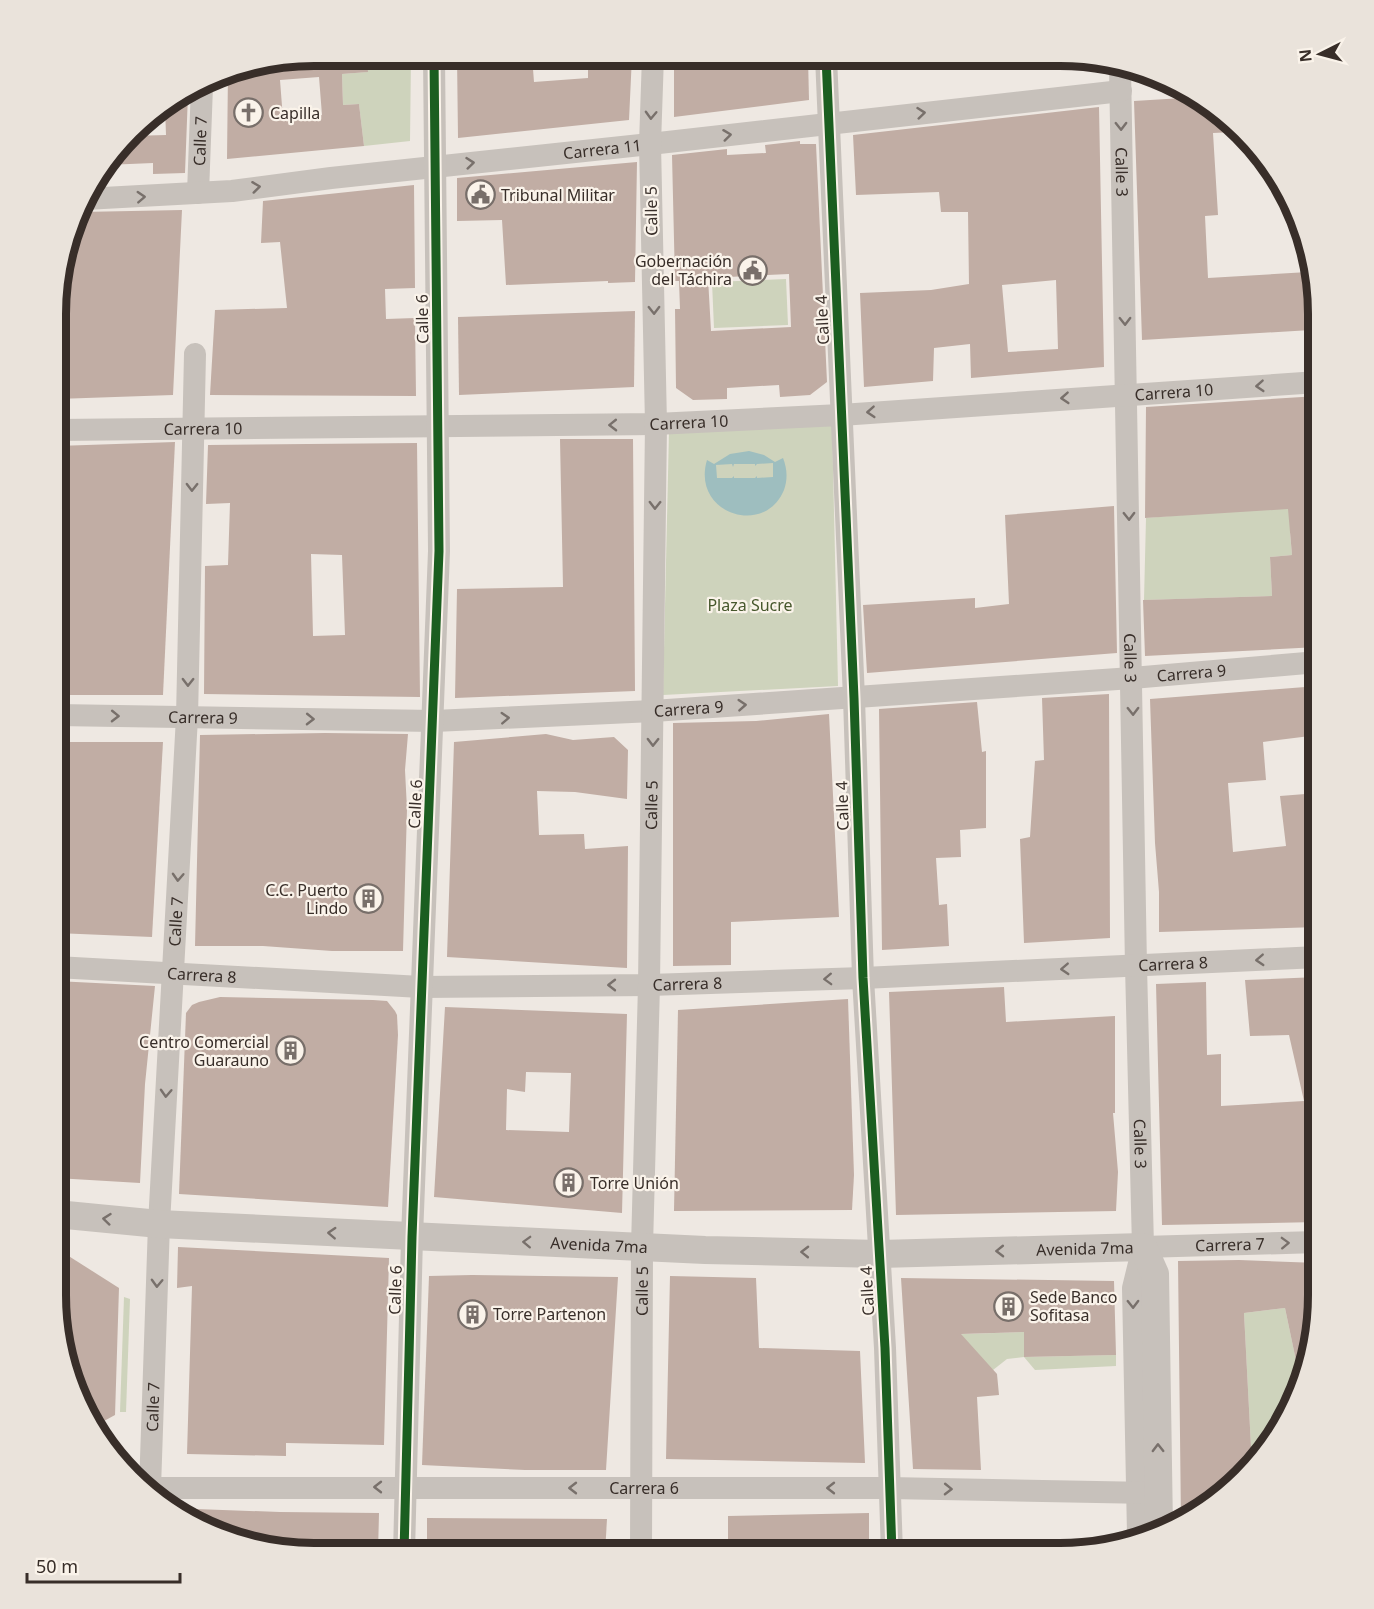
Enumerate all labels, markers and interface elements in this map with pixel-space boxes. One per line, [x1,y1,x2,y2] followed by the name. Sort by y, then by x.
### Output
[1290,24,1350,84] north arrow
[1293,48,1317,63] text: N
[233,97,265,129] church icon: Capilla
[270,102,320,124] place label: Capilla
[916,107,925,120] one-way arrow
[645,110,657,119] one-way arrow
[188,116,212,166] street label: Calle 7
[1115,122,1128,131] one-way arrow
[722,129,731,142] one-way arrow
[562,134,643,164] street label: Carrera 11
[1110,147,1133,197] street label: Calle 3
[466,157,475,169] one-way arrow
[464,179,496,211] public building icon: Tribunal Militar
[251,182,260,194] one-way arrow
[501,184,615,206] place label: Tribunal Militar
[640,186,662,236] street label: Calle 5
[137,190,146,203] one-way arrow
[635,250,732,290] place label: Gobernación del Táchira
[737,254,769,286] public building icon: Gobernación del Táchira
[411,294,433,344] street label: Calle 6
[810,295,834,345] street label: Calle 4
[647,305,660,314] one-way arrow
[1119,317,1131,326] one-way arrow
[1134,378,1214,406] street label: Carrera 10
[1256,379,1265,392] one-way arrow
[1061,392,1070,405] one-way arrow
[866,406,875,419] one-way arrow
[649,409,729,435] street label: Carrera 10
[163,417,243,440] street label: Carrera 10
[609,419,618,431] one-way arrow
[185,483,198,492] one-way arrow
[649,500,661,509] one-way arrow
[1123,512,1135,521] one-way arrow
[707,594,793,616] park label: Plaza Sucre
[1119,633,1142,683] street label: Calle 3
[1156,659,1227,687] street label: Carrera 9
[181,678,194,687] one-way arrow
[653,695,724,722] street label: Carrera 9
[737,699,746,712] one-way arrow
[168,706,238,729] street label: Carrera 9
[1126,707,1139,716] one-way arrow
[111,710,120,722] one-way arrow
[501,711,510,724] one-way arrow
[306,713,315,725] one-way arrow
[646,737,659,746] one-way arrow
[403,779,427,829] street label: Calle 6
[640,780,663,830] street label: Calle 5
[830,781,854,831] street label: Calle 4
[172,873,185,882] one-way arrow
[265,879,348,919] place label: C.C. Puerto Lindo
[353,883,385,915] building icon: C.C. Puerto Lindo
[163,896,188,947] street label: Calle 7
[1138,951,1208,976] street label: Carrera 8
[1255,953,1264,966] one-way arrow
[166,962,237,988] street label: Carrera 8
[1060,963,1069,976] one-way arrow
[652,972,723,996] street label: Carrera 8
[824,973,833,986] one-way arrow
[608,979,617,992] one-way arrow
[139,1031,269,1071] place label: Centro Comercial Guarauno
[274,1035,306,1067] building icon: Centro Comercial Guarauno
[160,1088,173,1097] one-way arrow
[1129,1119,1152,1169] street label: Calle 3
[553,1167,585,1199] building icon: Torre Unión
[590,1172,679,1194] place label: Torre Unión
[103,1213,112,1226] one-way arrow
[327,1226,336,1239] one-way arrow
[550,1232,648,1258] street label: Avenida 7ma
[1195,1233,1265,1257] street label: Carrera 7
[522,1235,531,1248] one-way arrow
[1036,1236,1134,1261] street label: Avenida 7ma
[1281,1236,1290,1249] one-way arrow
[996,1245,1005,1257] one-way arrow
[801,1246,810,1258] one-way arrow
[383,1265,407,1315] street label: Calle 6
[631,1266,653,1316] street label: Calle 5
[855,1266,879,1316] street label: Calle 4
[150,1278,163,1287] one-way arrow
[1030,1286,1117,1326] place label: Sede Banco Sofitasa
[993,1290,1025,1322] building icon: Sede Banco Sofitasa
[456,1298,488,1330] building icon: Torre Partenon
[1127,1299,1140,1308] one-way arrow
[493,1303,606,1325] place label: Torre Partenon
[141,1382,165,1432] street label: Calle 7
[1152,1444,1164,1453] one-way arrow
[609,1477,679,1499] street label: Carrera 6
[373,1481,382,1493] one-way arrow
[568,1482,577,1494] one-way arrow
[826,1482,835,1494] one-way arrow
[943,1483,952,1496] one-way arrow
[27,1546,180,1584] scale bar
[36,1554,78,1578] text: 50 m

